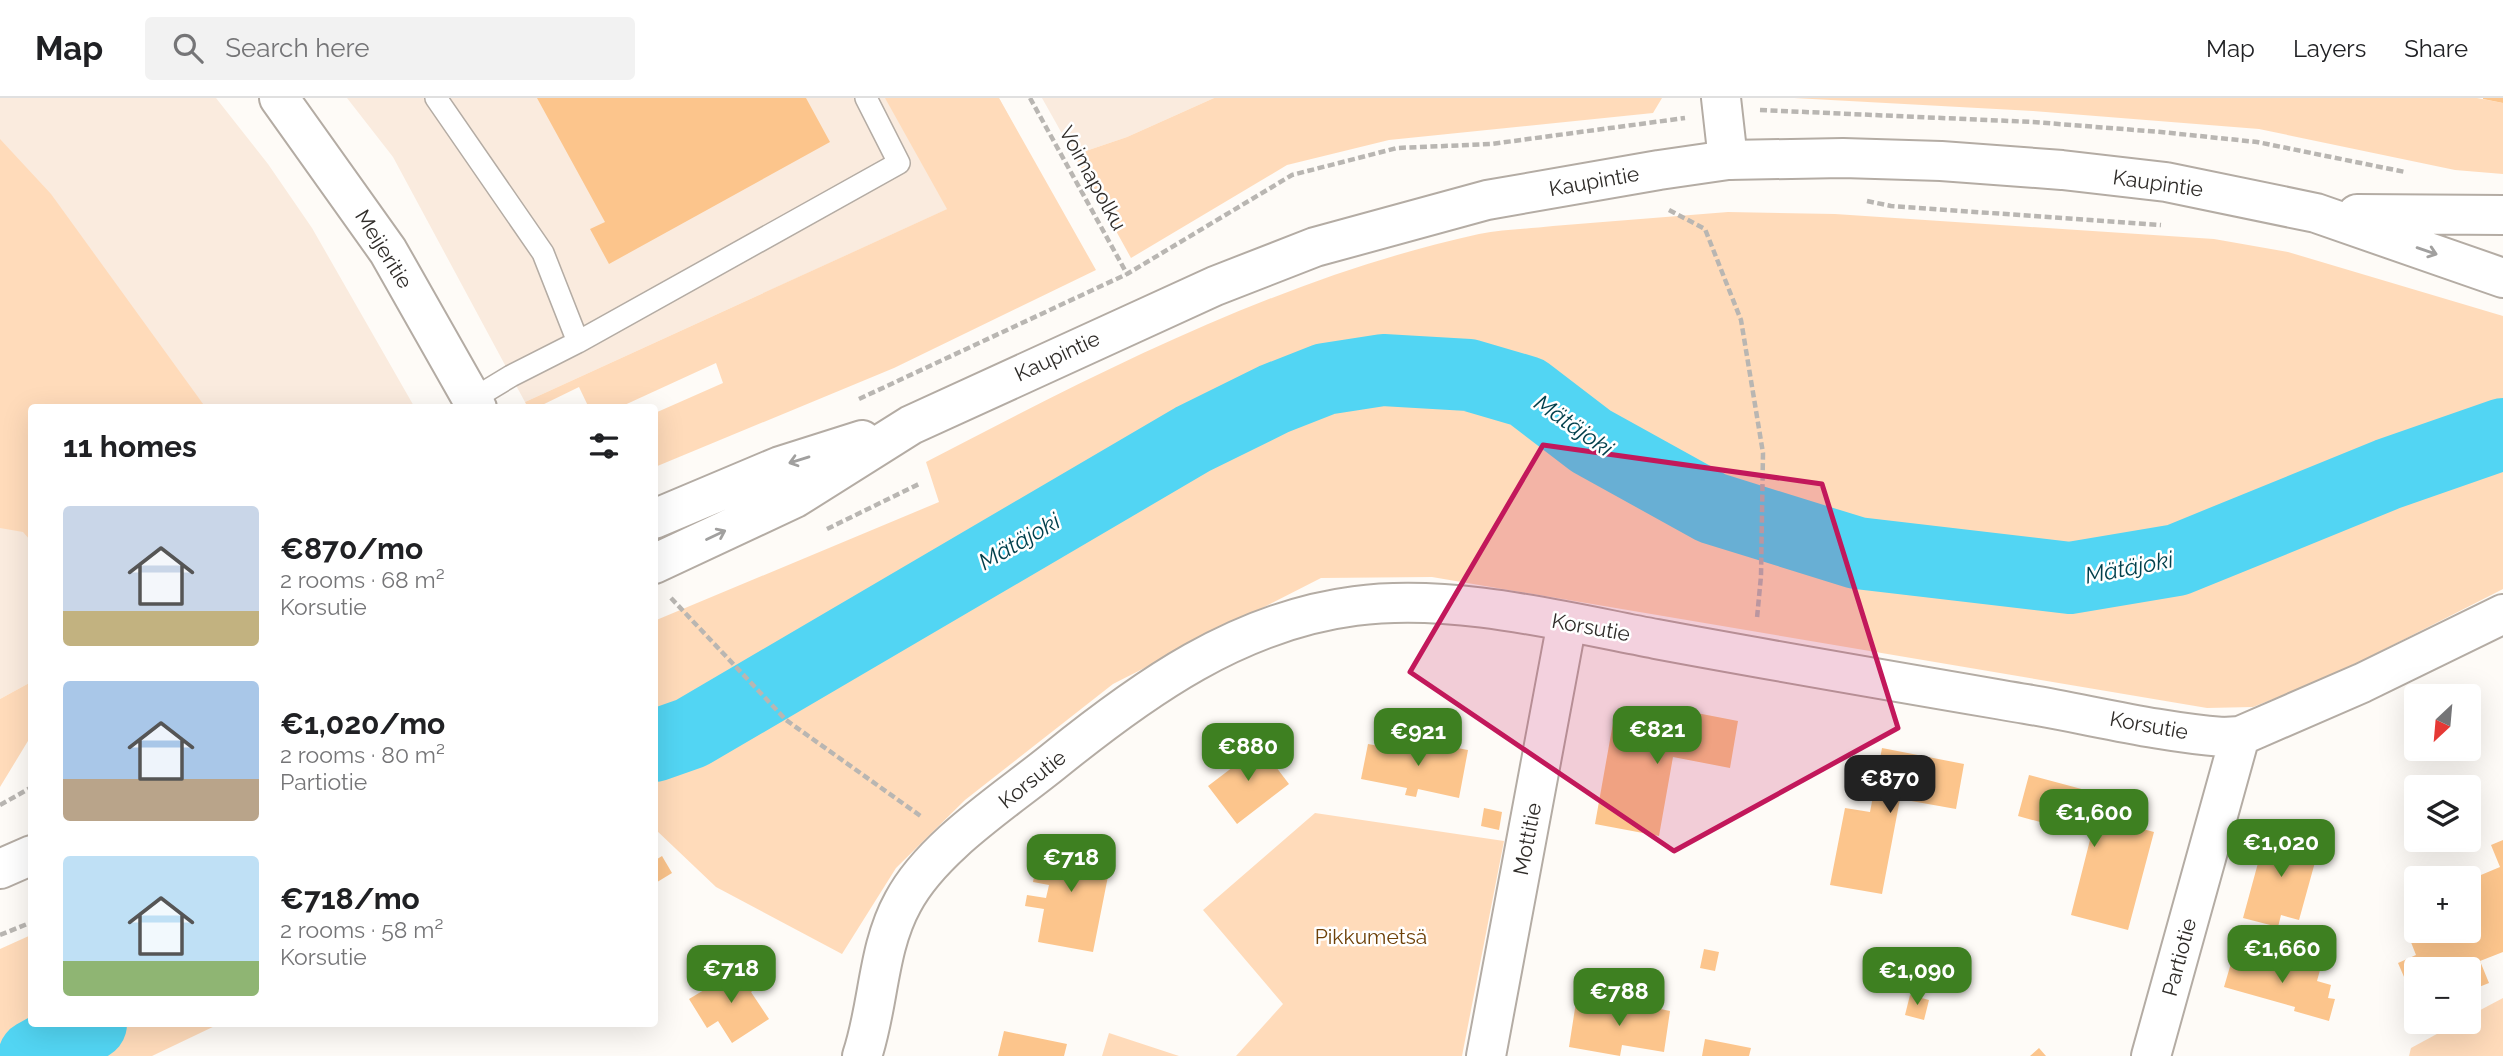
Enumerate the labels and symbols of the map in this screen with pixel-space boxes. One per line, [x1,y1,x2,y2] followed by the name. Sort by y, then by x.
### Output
[1054,121,1132,235] street label: Voimapolku
[1547,161,1641,201] street label: Kaupintie
[2111,164,2205,202] street label: Kaupintie
[350,205,418,293] street label: Meijeritie
[2416,245,2438,258] one-way arrow
[1010,325,1104,387] street label: Kaupintie
[1530,388,1619,462] water label: Mätäjoki
[788,455,810,467] one-way arrow
[974,506,1065,575] water label: Mätäjoki
[705,528,727,541] one-way arrow
[2083,545,2176,589] water label: Mätäjoki
[1550,608,1632,646] street label: Korsutie
[2404,684,2482,761] north arrow
[1616,706,1698,766] pin: €821
[2108,706,2190,744] street label: Korsutie
[1377,708,1459,768] pin: €921
[1207,724,1289,783] pin: €880
[993,744,1071,814] street label: Korsutie
[1849,756,1931,815] pin: €870
[2037,790,2151,849] pin: €1,600
[1508,801,1546,877] street label: Mottitie
[2224,820,2338,879] pin: €1,020
[1030,834,1112,894] pin: €718
[2157,915,2201,999] street label: Partiotie
[1315,924,1427,949] park label: Pikkumetsä
[2225,926,2339,985] pin: €1,660
[690,946,772,1005] pin: €718
[1860,948,1974,1007] pin: €1,090
[1578,968,1660,1028] pin: €788

